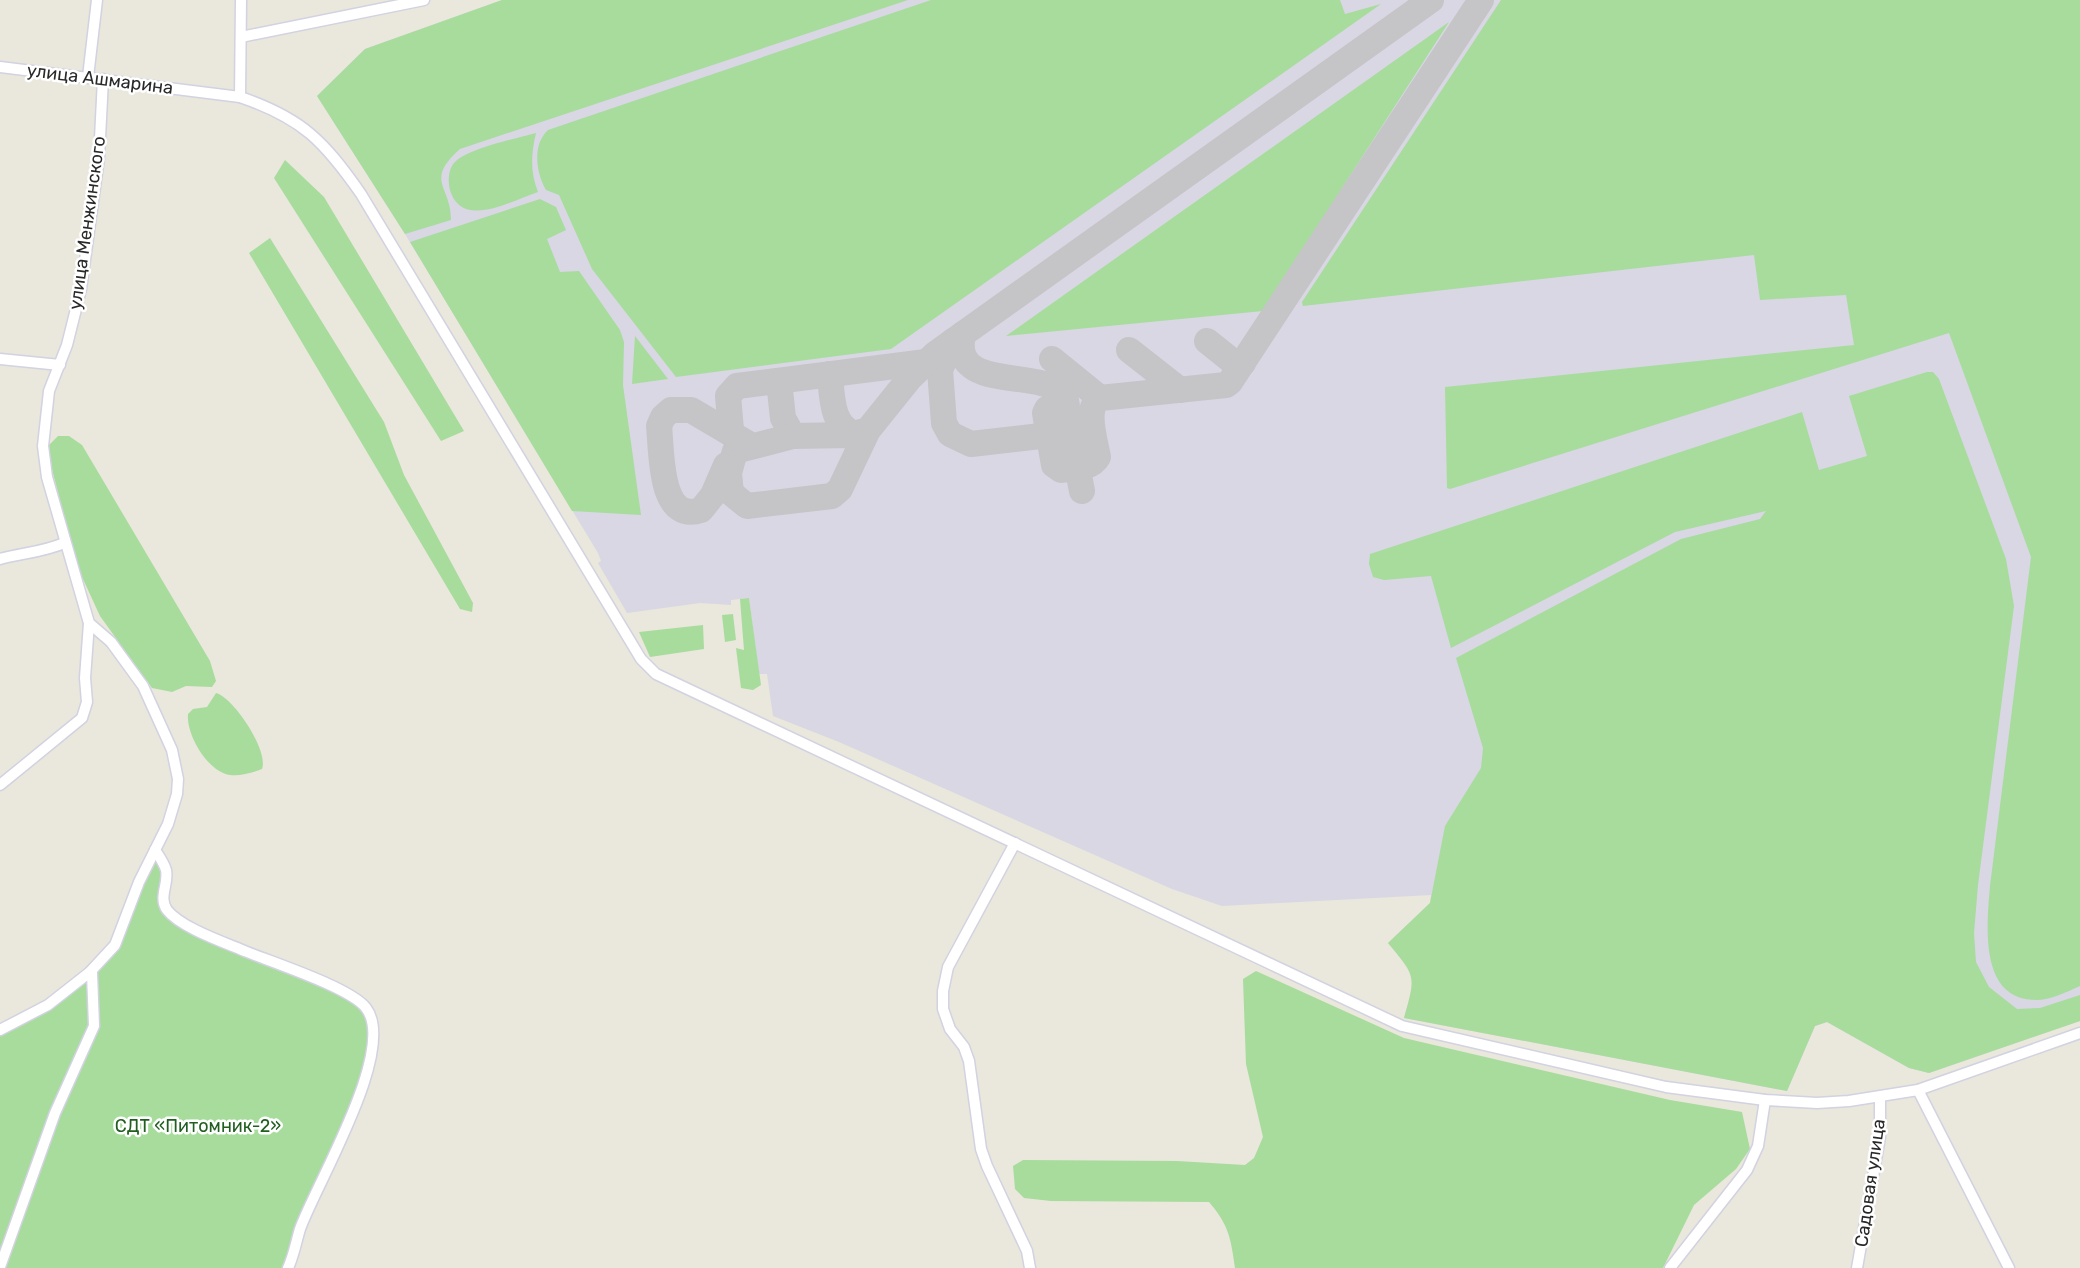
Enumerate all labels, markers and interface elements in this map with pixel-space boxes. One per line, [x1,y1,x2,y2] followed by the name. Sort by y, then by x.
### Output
[26,59,174,99] street label: улица Ашмарина
[64,135,110,311] street label: улица Менжинского
[115,1115,281,1137] park label: СДТ «Питомник-2»
[1850,1118,1890,1248] street label: Садовая улица

